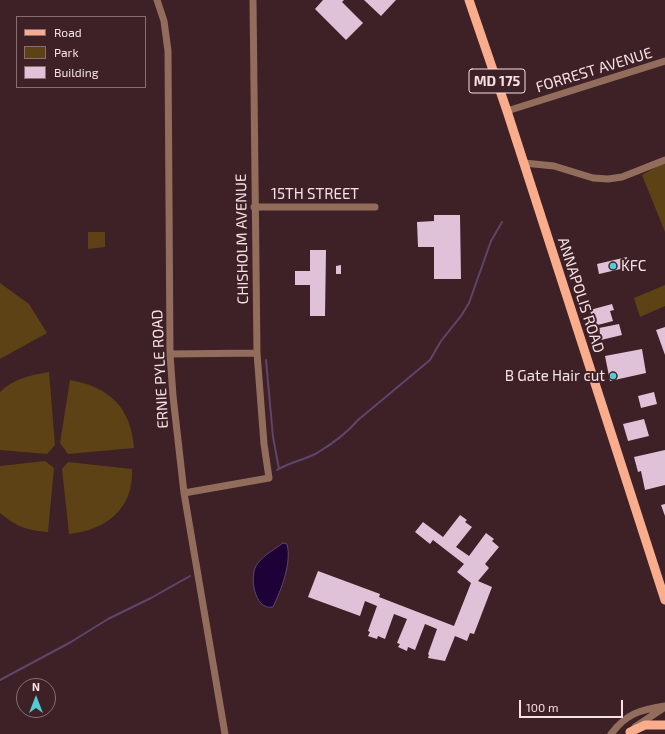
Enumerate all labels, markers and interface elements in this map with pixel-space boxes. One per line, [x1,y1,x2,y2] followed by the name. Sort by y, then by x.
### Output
[16,16,146,88] legend
[54,25,82,39] text: Road
[534,44,654,96] street label: FORREST AVENUE
[54,45,79,59] text: Park
[54,65,98,79] text: Building
[469,69,525,93] road number: MD 175
[232,174,252,304] street label: CHISHOLM AVENUE
[271,185,359,203] street label: 15TH STREET
[554,235,608,355] street label: ANNAPOLIS ROAD
[621,257,646,275] place label: KFC
[608,261,618,271] marker: KFC
[148,309,172,429] street label: ERNIE PYLE ROAD
[505,367,605,385] place label: B Gate Hair cut
[608,371,618,381] marker: B Gate Hair cut
[16,678,56,718] north arrow
[32,680,40,693] text: N
[521,692,625,718] scale bar
[526,700,558,714] text: 100 m

